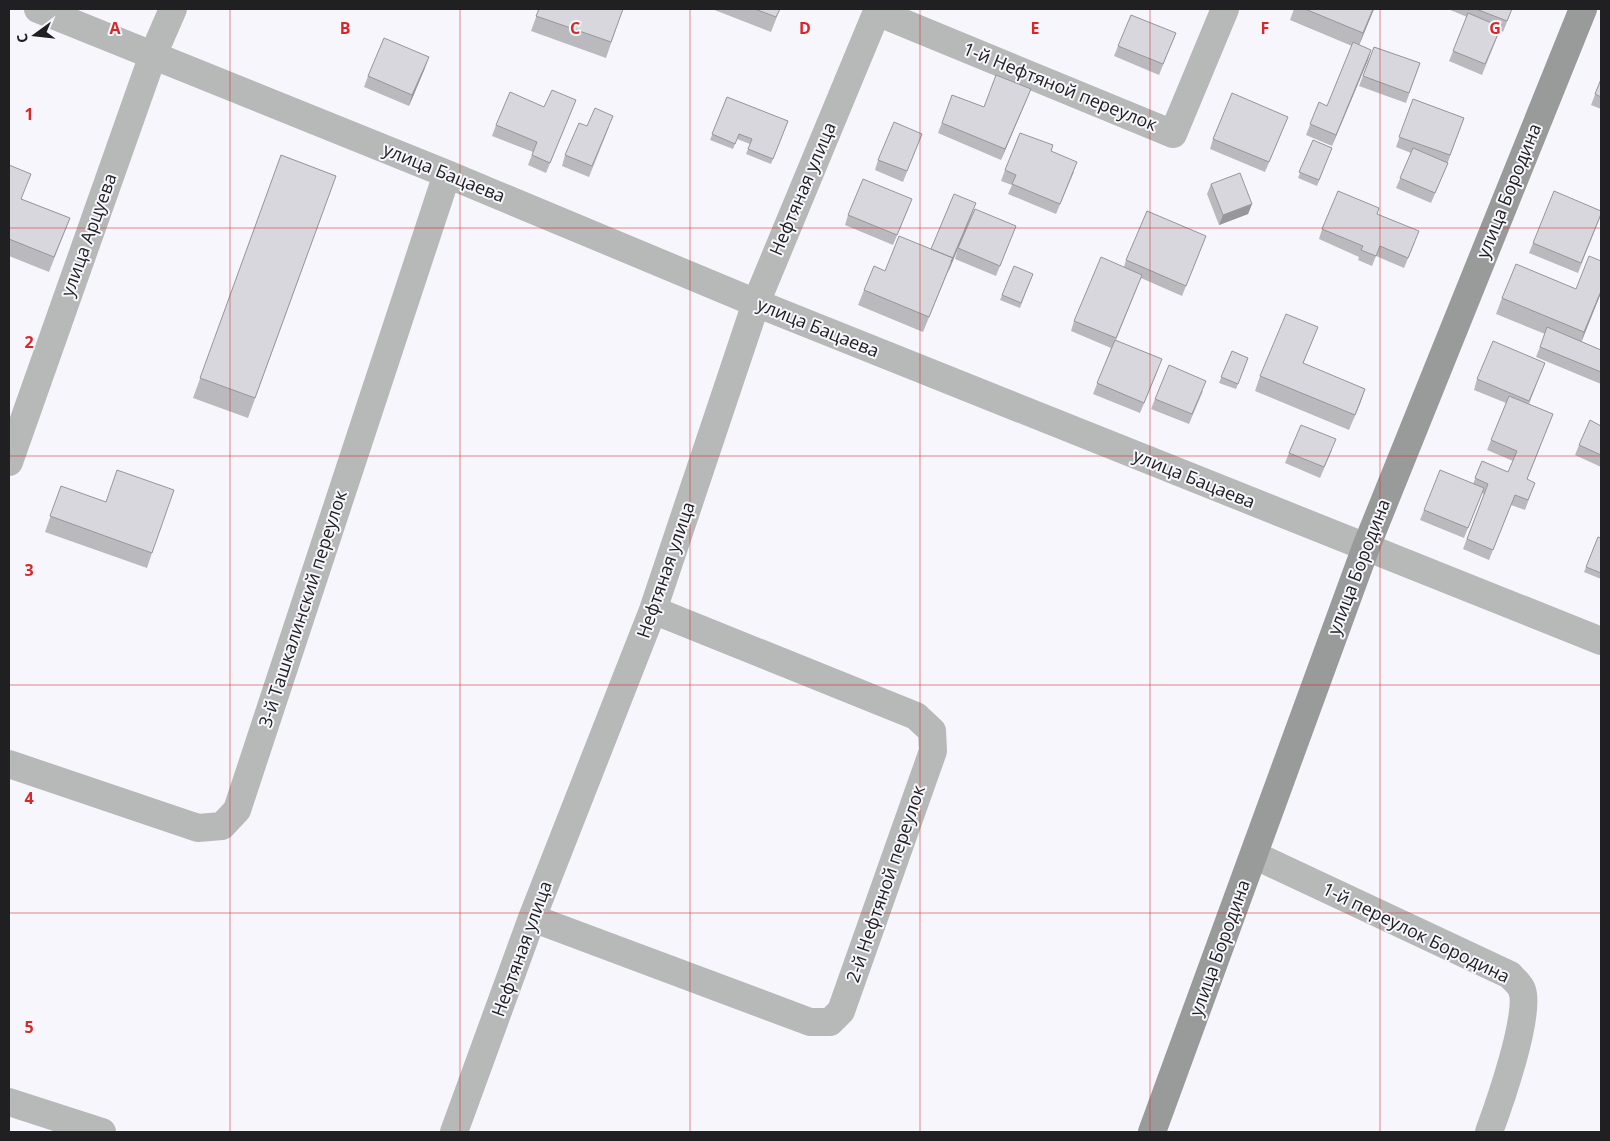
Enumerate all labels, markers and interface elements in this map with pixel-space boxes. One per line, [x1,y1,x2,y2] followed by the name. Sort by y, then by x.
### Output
[10,10,60,60] north arrow
[109,17,121,39] text: A
[340,17,350,39] text: B
[570,17,580,39] text: C
[799,17,811,39] text: D
[1031,17,1040,39] text: E
[1261,17,1269,39] text: F
[1489,17,1501,39] text: G
[12,32,32,45] text: С
[960,36,1162,136] street label: 1-й Нефтяной переулок
[24,103,34,125] text: 1
[763,118,841,259] street label: Нефтяная улица
[1470,120,1546,262] street label: улица Бородина
[380,137,509,207] street label: улица Бацаева
[55,170,122,300] street label: улица Арцуева
[754,292,883,362] street label: улица Бацаева
[24,331,34,353] text: 2
[1130,443,1259,513] street label: улица Бацаева
[252,486,352,730] street label: 3-й Ташкалинский переулок
[1321,495,1395,638] street label: улица Бородина
[630,498,700,641] street label: Нефтяная улица
[24,559,34,581] text: 3
[840,781,930,985] street label: 2-й Нефтяной переулок
[24,787,34,809] text: 4
[1183,876,1255,1019] street label: улица Бородина
[1319,876,1514,988] street label: 1-й переулок Бородина
[485,877,557,1020] street label: Нефтяная улица
[24,1016,34,1038] text: 5

